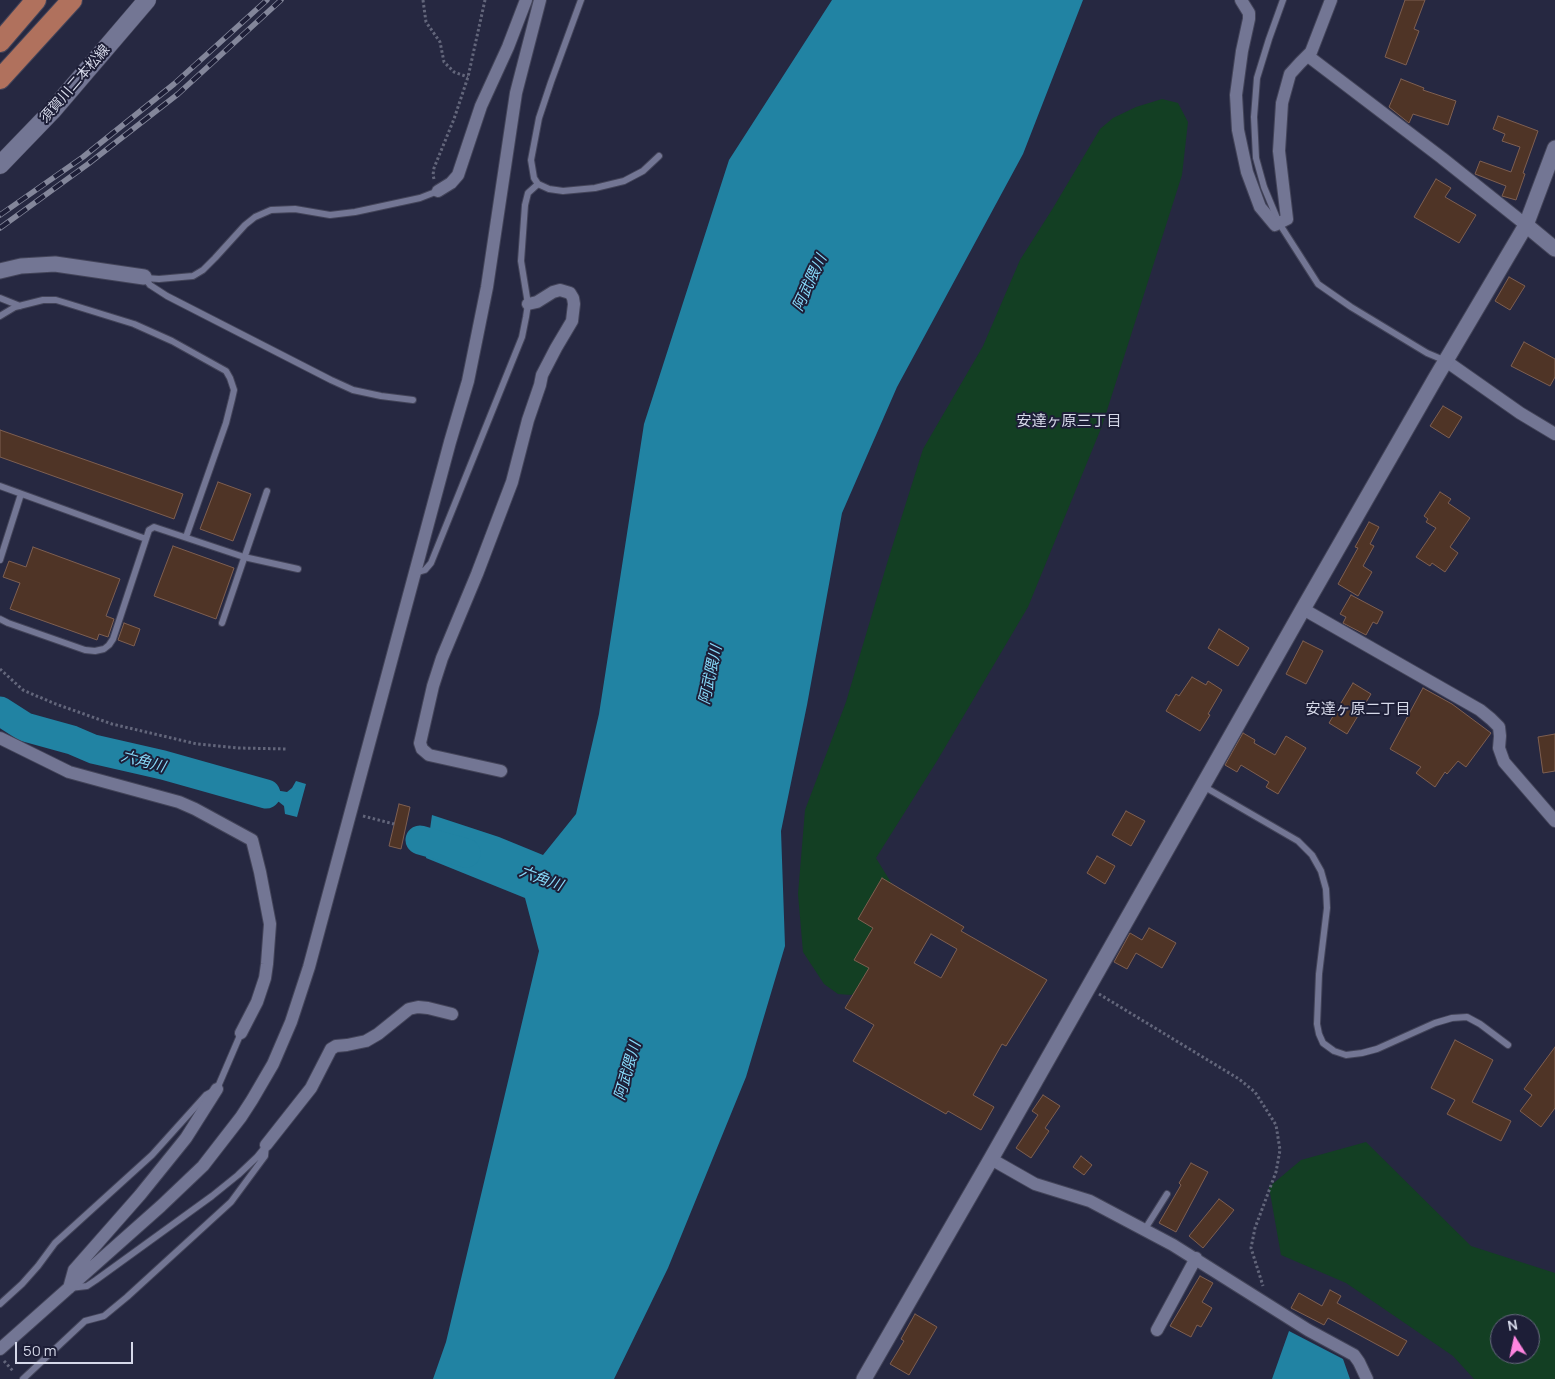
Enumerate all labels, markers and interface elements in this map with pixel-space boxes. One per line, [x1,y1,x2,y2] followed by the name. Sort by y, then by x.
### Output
[37,42,113,126] street label: 須賀川二本松線
[789,252,831,314] water label: 阿武隈川
[1017,413,1121,431] district label: 安達ヶ原三丁目
[696,644,726,706] water label: 阿武隈川
[1306,701,1410,719] district label: 安達ヶ原二丁目
[119,747,167,777] water label: 六角川
[517,863,565,895] water label: 六角川
[611,1040,645,1102] water label: 阿武隈川
[1490,1314,1540,1364] north arrow
[1506,1314,1519,1335] text: N
[18,1332,135,1364] scale bar
[23,1340,57,1361] text: 50 m

